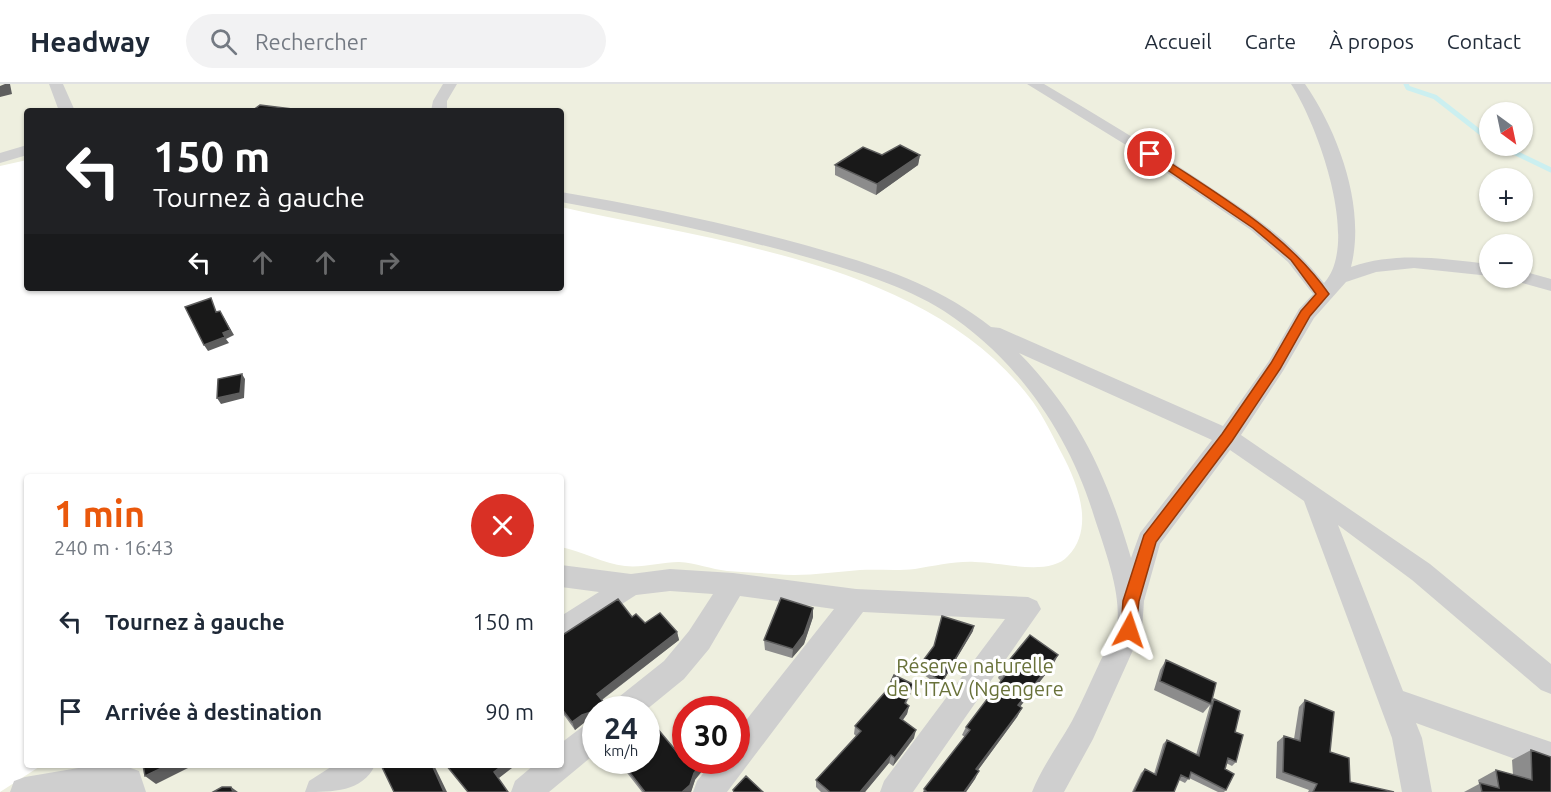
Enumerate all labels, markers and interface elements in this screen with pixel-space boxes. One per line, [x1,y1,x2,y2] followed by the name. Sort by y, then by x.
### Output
[186,14,606,68] search box
[207,25,240,58] icon: search
[30,26,150,57] text: Headway
[255,29,367,54] text: Rechercher
[1144,29,1212,53] text: Accueil
[1245,29,1296,53] text: Carte
[1329,29,1414,53] text: À propos
[1447,29,1521,53] text: Contact
[1479,102,1533,156] north arrow
[1479,102,1533,288] map controls
[1124,128,1175,179] pin
[54,132,132,210] icon: left
[153,133,270,180] text: 150 m
[1133,137,1166,170] icon: arrive
[1479,168,1533,222] button: +
[153,182,365,212] text: Tournez à gauche
[1479,234,1533,288] button: −
[183,246,216,279] icon: left
[246,246,279,279] icon: ahead
[309,246,342,279] icon: ahead
[372,246,405,279] icon: right
[54,493,145,534] text: 1 min
[471,494,534,557] button: close
[54,536,174,559] text: 240 m · 16:43
[1097,598,1161,662] position arrow
[54,605,87,638] icon: left
[105,609,285,634] text: Tournez à gauche
[473,609,534,634] text: 150 m
[886,654,1064,700] park label: Réserve naturelle de l'ITAV (Ngengere
[54,695,87,728] icon: arrive
[672,696,750,774] speed limit sign: 30
[105,699,322,724] text: Arrivée à destination
[485,699,534,724] text: 90 m
[604,711,638,745] text: 24
[604,742,638,759] text: km/h

